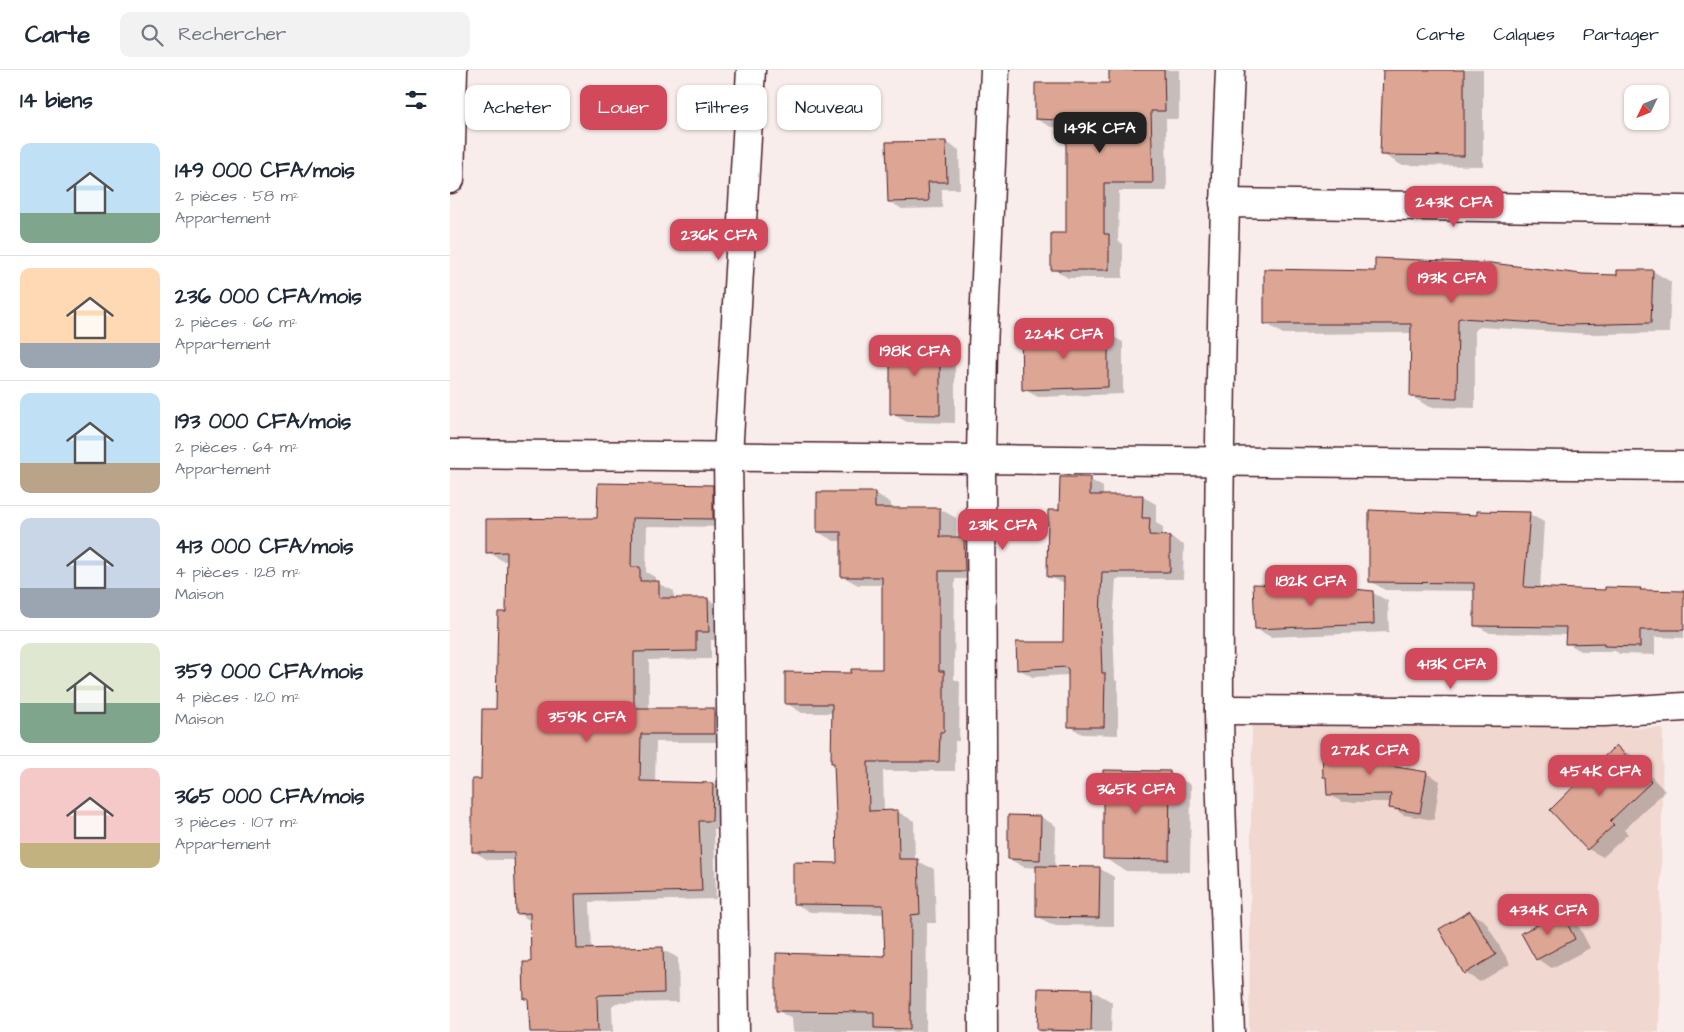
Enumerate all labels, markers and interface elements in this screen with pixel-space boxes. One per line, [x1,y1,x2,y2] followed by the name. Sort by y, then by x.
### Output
[120,12,470,57] search box
[25,18,90,52] text: Carte
[138,21,166,49] icon: search
[178,21,286,48] text: Rechercher
[1416,22,1465,47] text: Carte
[1493,22,1555,47] text: Calques
[1583,22,1659,47] text: Partager
[465,85,570,130] chip: Acheter
[580,85,667,130] chip: Louer
[677,85,767,130] chip: Filtres
[777,85,881,130] chip: Nouveau
[1624,85,1669,130] north arrow
[1624,85,1669,130] map controls
[20,86,93,115] text: 14 biens
[402,86,430,114] icon: filters
[1048,112,1152,154] pin: 149K CFA
[1065,117,1135,139] text: 149K CFA
[175,156,355,185] text: 149 000 CFA/mois
[60,163,120,223] icon: home
[175,185,299,207] text: 2 pièces · 58 m²
[1402,186,1506,228] pin: 243K CFA
[1416,191,1492,213] text: 243K CFA
[175,207,271,229] text: Appartement
[667,218,771,261] pin: 236K CFA
[681,224,757,246] text: 236K CFA
[1400,262,1504,304] pin: 193K CFA
[1418,267,1486,289] text: 193K CFA
[175,282,362,311] text: 236 000 CFA/mois
[60,288,120,348] icon: home
[175,311,297,333] text: 2 pièces · 66 m²
[1012,318,1116,360] pin: 224K CFA
[1025,323,1103,345] text: 224K CFA
[175,333,271,355] text: Appartement
[863,334,967,377] pin: 198K CFA
[880,340,950,362] text: 198K CFA
[175,407,351,436] text: 193 000 CFA/mois
[60,413,120,473] icon: home
[175,436,298,458] text: 2 pièces · 64 m²
[175,458,271,480] text: Appartement
[951,508,1055,551] pin: 231K CFA
[969,514,1037,536] text: 231K CFA
[175,532,354,561] text: 413 000 CFA/mois
[60,538,120,598] icon: home
[175,561,301,583] text: 4 pièces · 128 m²
[1259,564,1363,607] pin: 182K CFA
[1276,570,1346,592] text: 182K CFA
[175,583,224,605] text: Maison
[1399,648,1503,690] pin: 413K CFA
[1416,653,1486,675] text: 413K CFA
[175,657,363,686] text: 359 000 CFA/mois
[60,663,120,723] icon: home
[175,686,300,708] text: 4 pièces · 120 m²
[535,700,639,743] pin: 359K CFA
[548,706,626,728] text: 359K CFA
[175,708,224,730] text: Maison
[1318,734,1422,776] pin: 272K CFA
[1332,739,1408,761] text: 272K CFA
[1548,754,1652,797] pin: 454K CFA
[1559,760,1641,782] text: 454K CFA
[1084,772,1188,815] pin: 365K CFA
[1097,778,1175,800] text: 365K CFA
[175,782,365,811] text: 365 000 CFA/mois
[60,788,120,848] icon: home
[175,811,298,833] text: 3 pièces · 107 m²
[175,833,271,855] text: Appartement
[1496,894,1600,936] pin: 434K CFA
[1509,899,1587,921] text: 434K CFA

